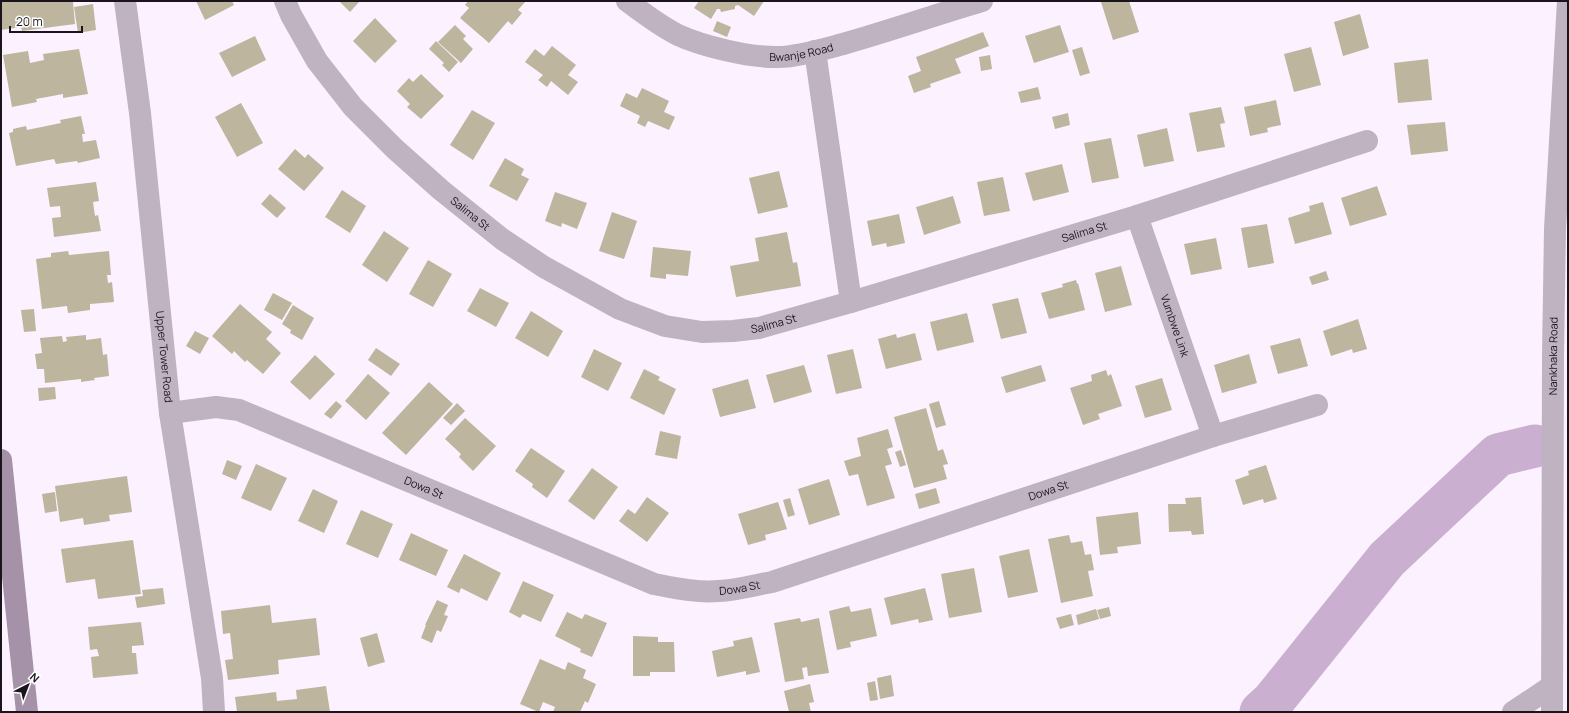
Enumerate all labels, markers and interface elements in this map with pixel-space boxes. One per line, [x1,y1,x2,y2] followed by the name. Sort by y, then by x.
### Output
[10,8,82,34] scale bar
[16,13,43,30] text: 20 m
[769,39,835,64] street label: Bwanje Road
[448,193,494,234] street label: Salima St
[1059,217,1109,245] street label: Salima St
[1158,292,1193,359] street label: Vumbwe Link
[153,310,177,403] street label: Upper Tower Road
[750,310,798,336] street label: Salima St
[1545,317,1561,395] street label: Nankhaka Road
[402,472,446,502] street label: Dowa St
[1026,476,1070,504] street label: Dowa St
[718,576,762,598] street label: Dowa St
[8,665,48,705] north arrow
[27,669,43,685] text: N

